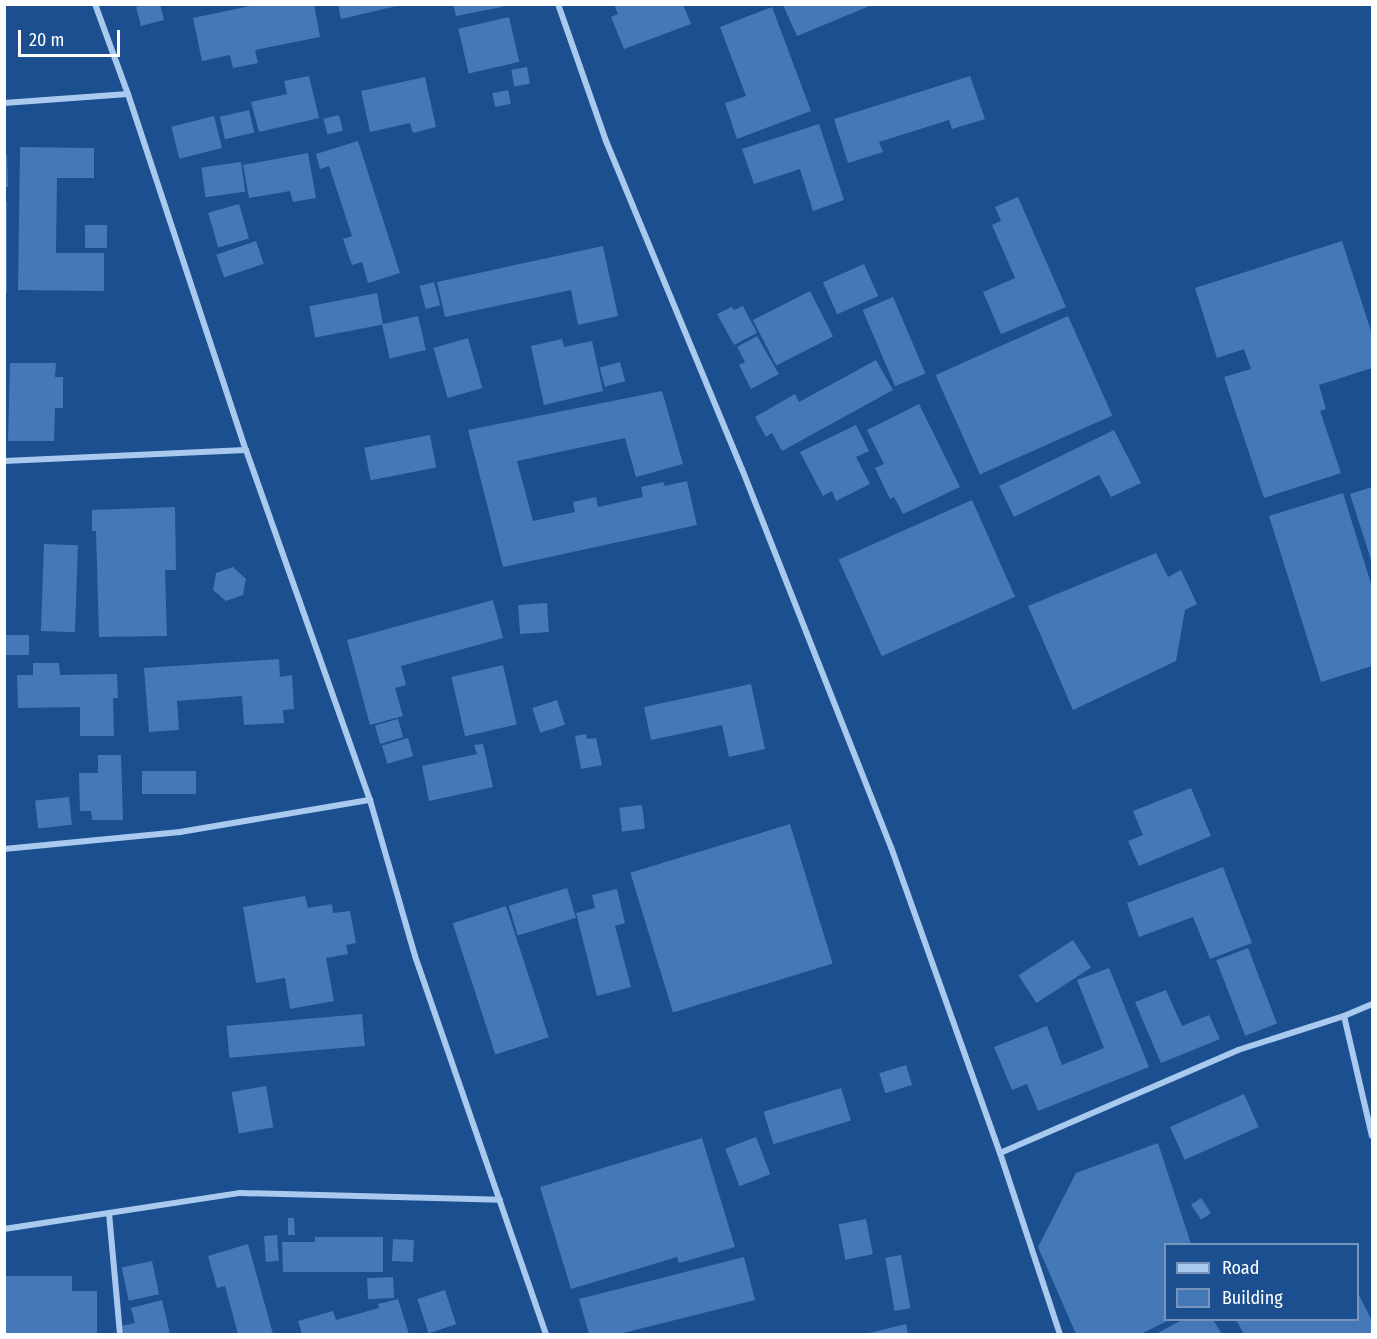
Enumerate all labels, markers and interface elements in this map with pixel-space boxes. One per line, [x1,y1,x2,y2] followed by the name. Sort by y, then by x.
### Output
[21,18,123,56] scale bar
[29,29,64,51] text: 20 m
[1164,1243,1359,1321] legend
[1222,1257,1259,1279] text: Road
[1222,1287,1283,1309] text: Building

